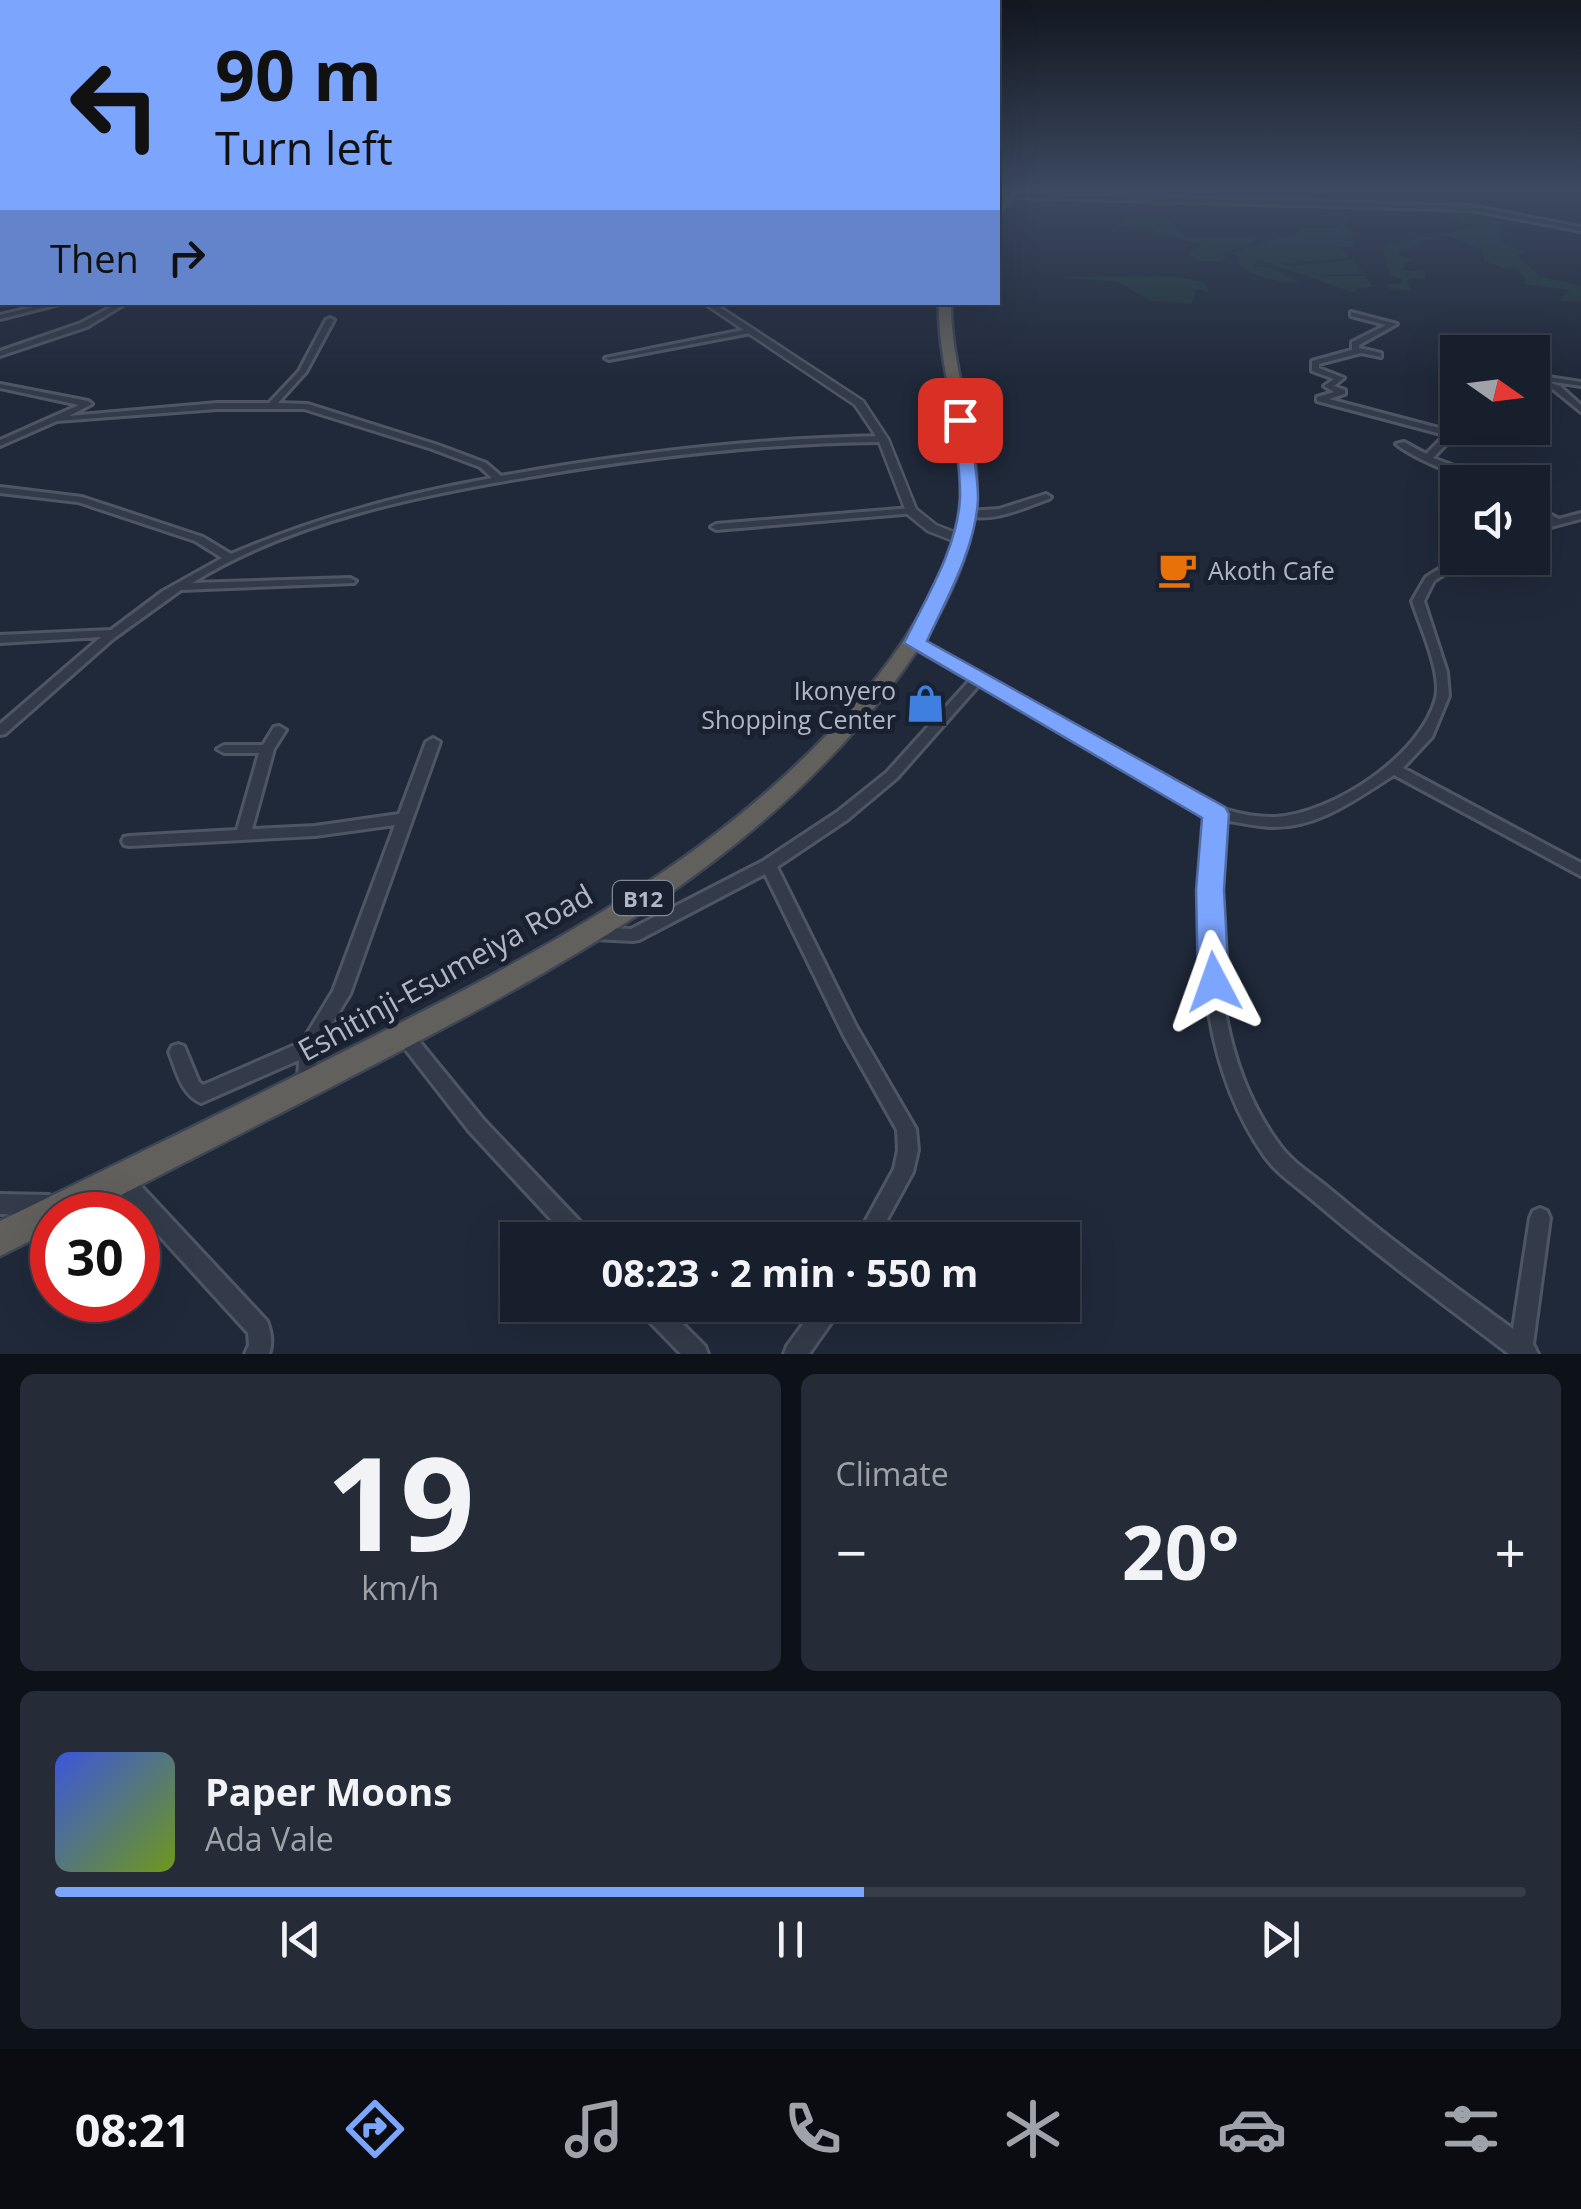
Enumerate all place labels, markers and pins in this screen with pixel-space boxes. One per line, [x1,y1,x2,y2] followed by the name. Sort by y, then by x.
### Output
[918,378,1003,463] pin
[1157,549,1199,591] cafe icon: Akoth Cafe
[1208,553,1335,587] place label: Akoth Cafe
[701,673,896,736] place label: Ikonyero Shopping Center
[905,683,947,725] shop icon: Ikonyero Shopping Center

